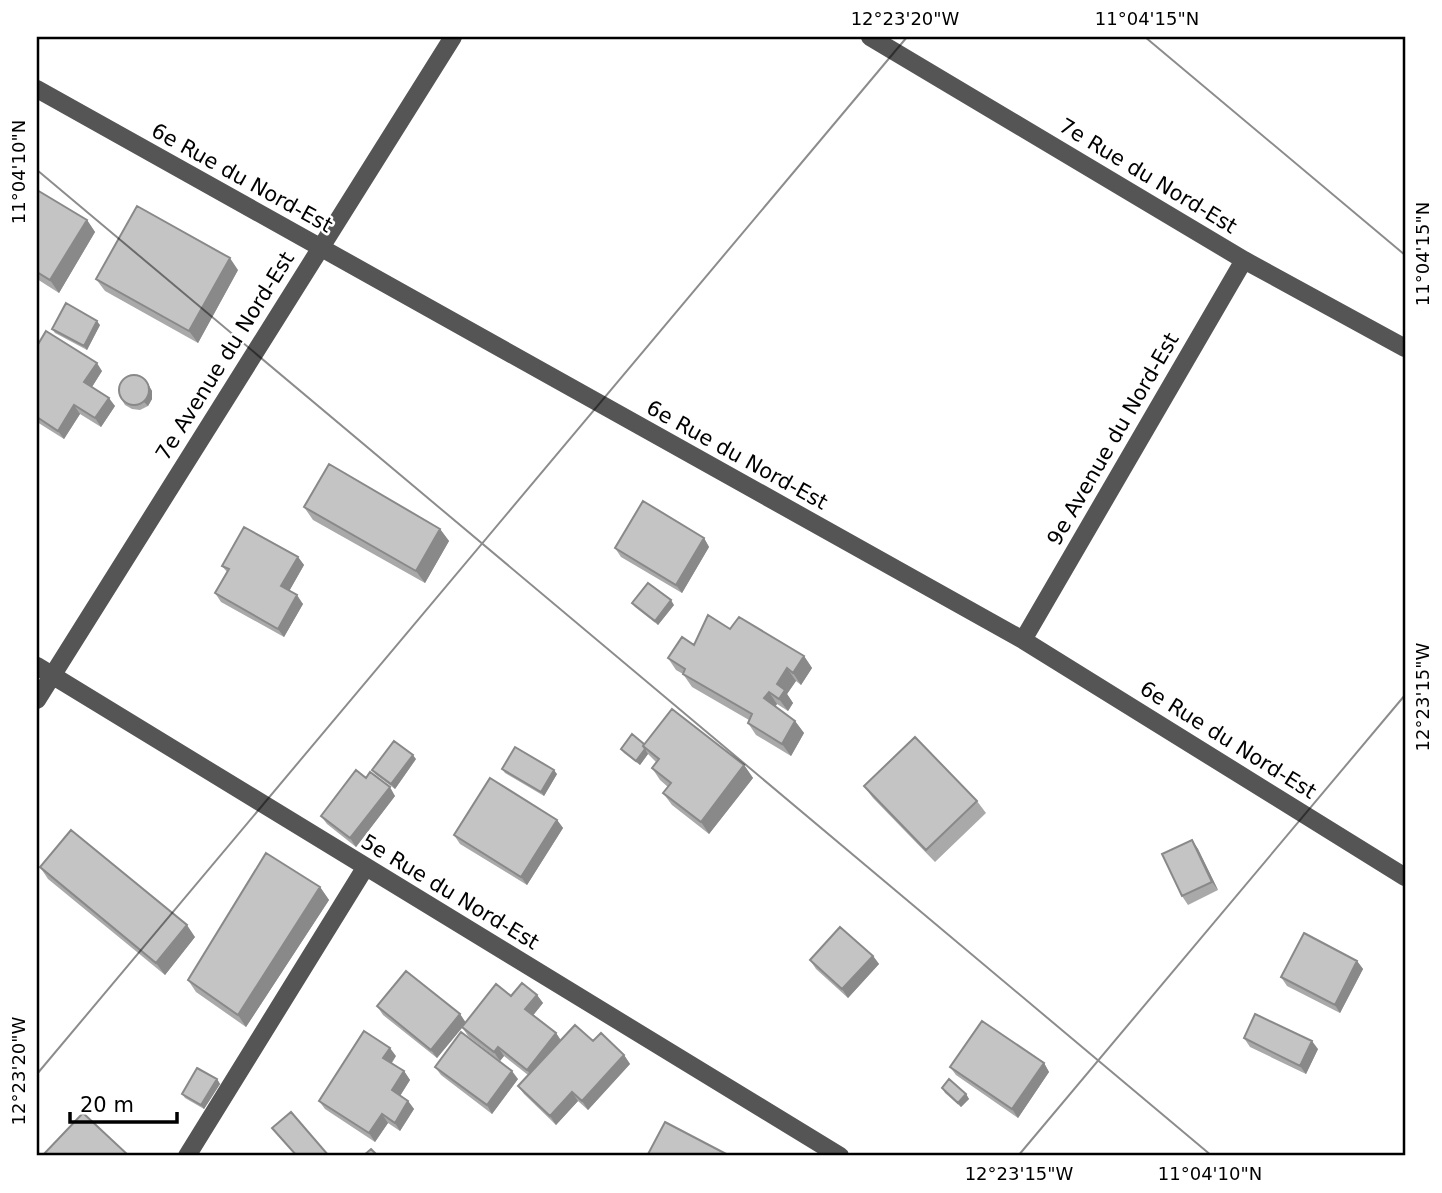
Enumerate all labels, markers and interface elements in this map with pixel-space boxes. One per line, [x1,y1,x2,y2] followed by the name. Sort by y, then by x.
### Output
[851,8,960,29] text: 12°23'20"W
[1095,8,1199,29] text: 11°04'15"N
[1055,113,1241,239] street label: 7e Rue du Nord-Est
[147,118,337,238] street label: 6e Rue du Nord-Est
[8,120,29,224] text: 11°04'10"N
[1412,202,1433,306] text: 11°04'15"N
[151,247,299,465] street label: 7e Avenue du Nord-Est
[1042,329,1184,549] street label: 9e Avenue du Nord-Est
[642,395,832,515] street label: 6e Rue du Nord-Est
[1412,642,1433,751] text: 12°23'15"W
[1136,676,1320,804] street label: 6e Rue du Nord-Est
[357,829,543,955] street label: 5e Rue du Nord-Est
[8,1016,29,1125] text: 12°23'20"W
[70,1081,177,1125] scale bar
[80,1093,134,1117] text: 20 m
[965,1163,1074,1184] text: 12°23'15"W
[1158,1163,1262,1184] text: 11°04'10"N

